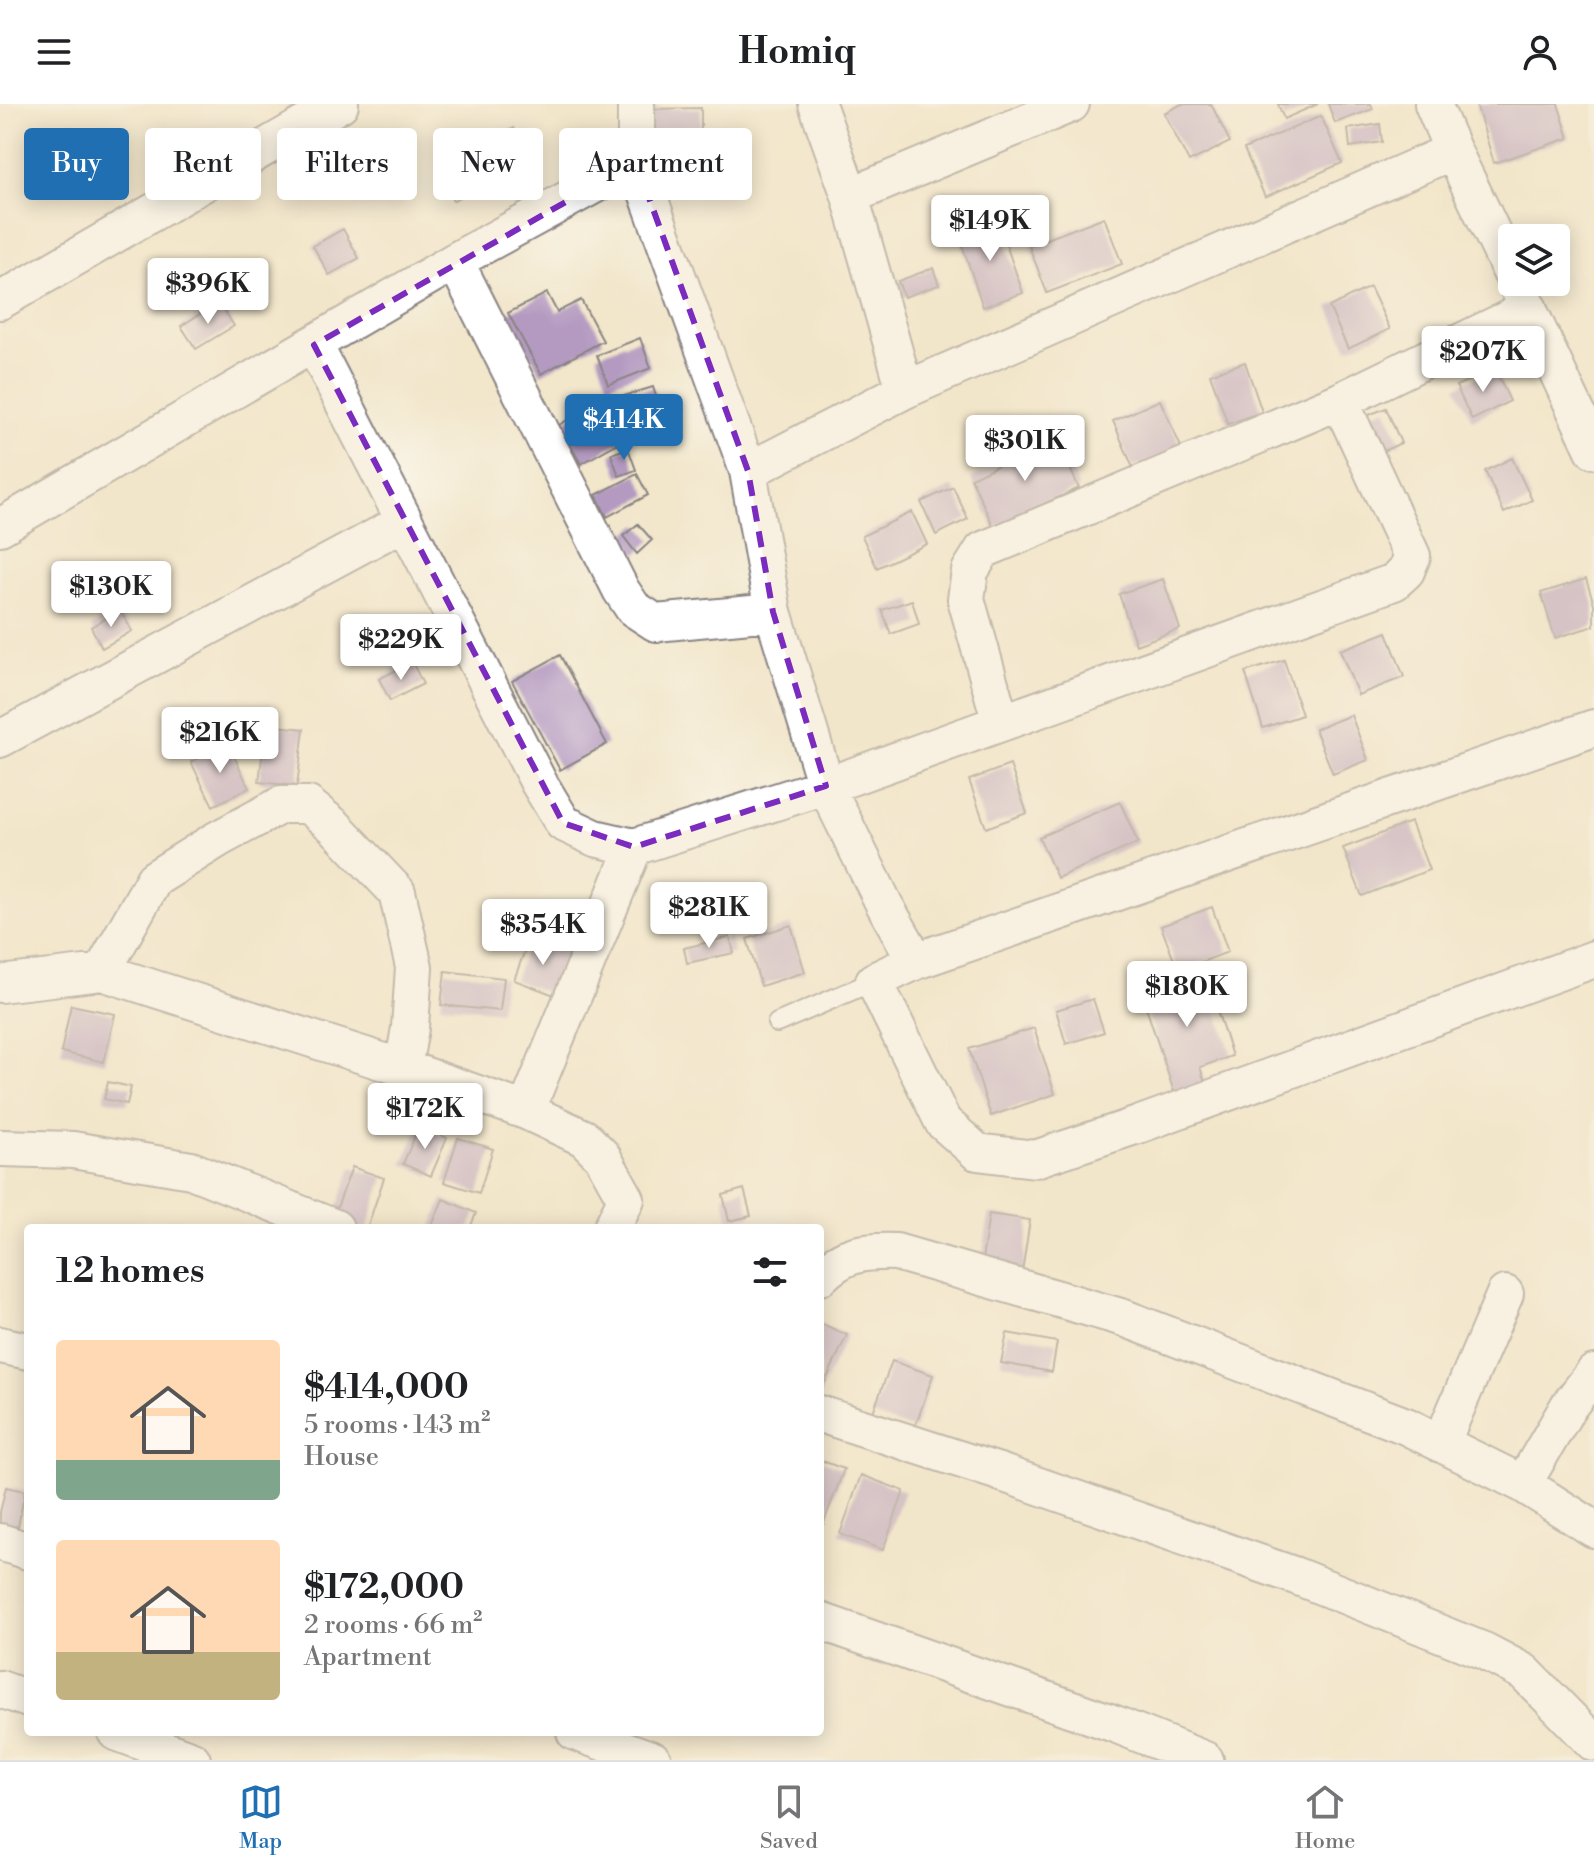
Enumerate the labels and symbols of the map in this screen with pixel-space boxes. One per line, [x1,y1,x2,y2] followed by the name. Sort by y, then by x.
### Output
[934,195,1046,263] pin: $149K
[152,258,264,326] pin: $396K
[1427,326,1539,394] pin: $207K
[568,394,680,462] pin: $414K
[969,415,1081,483] pin: $301K
[55,561,167,629] pin: $130K
[345,614,457,682] pin: $229K
[164,707,276,775] pin: $216K
[653,882,765,950] pin: $281K
[487,899,599,967] pin: $354K
[1131,961,1243,1029] pin: $180K
[369,1083,481,1151] pin: $172K

